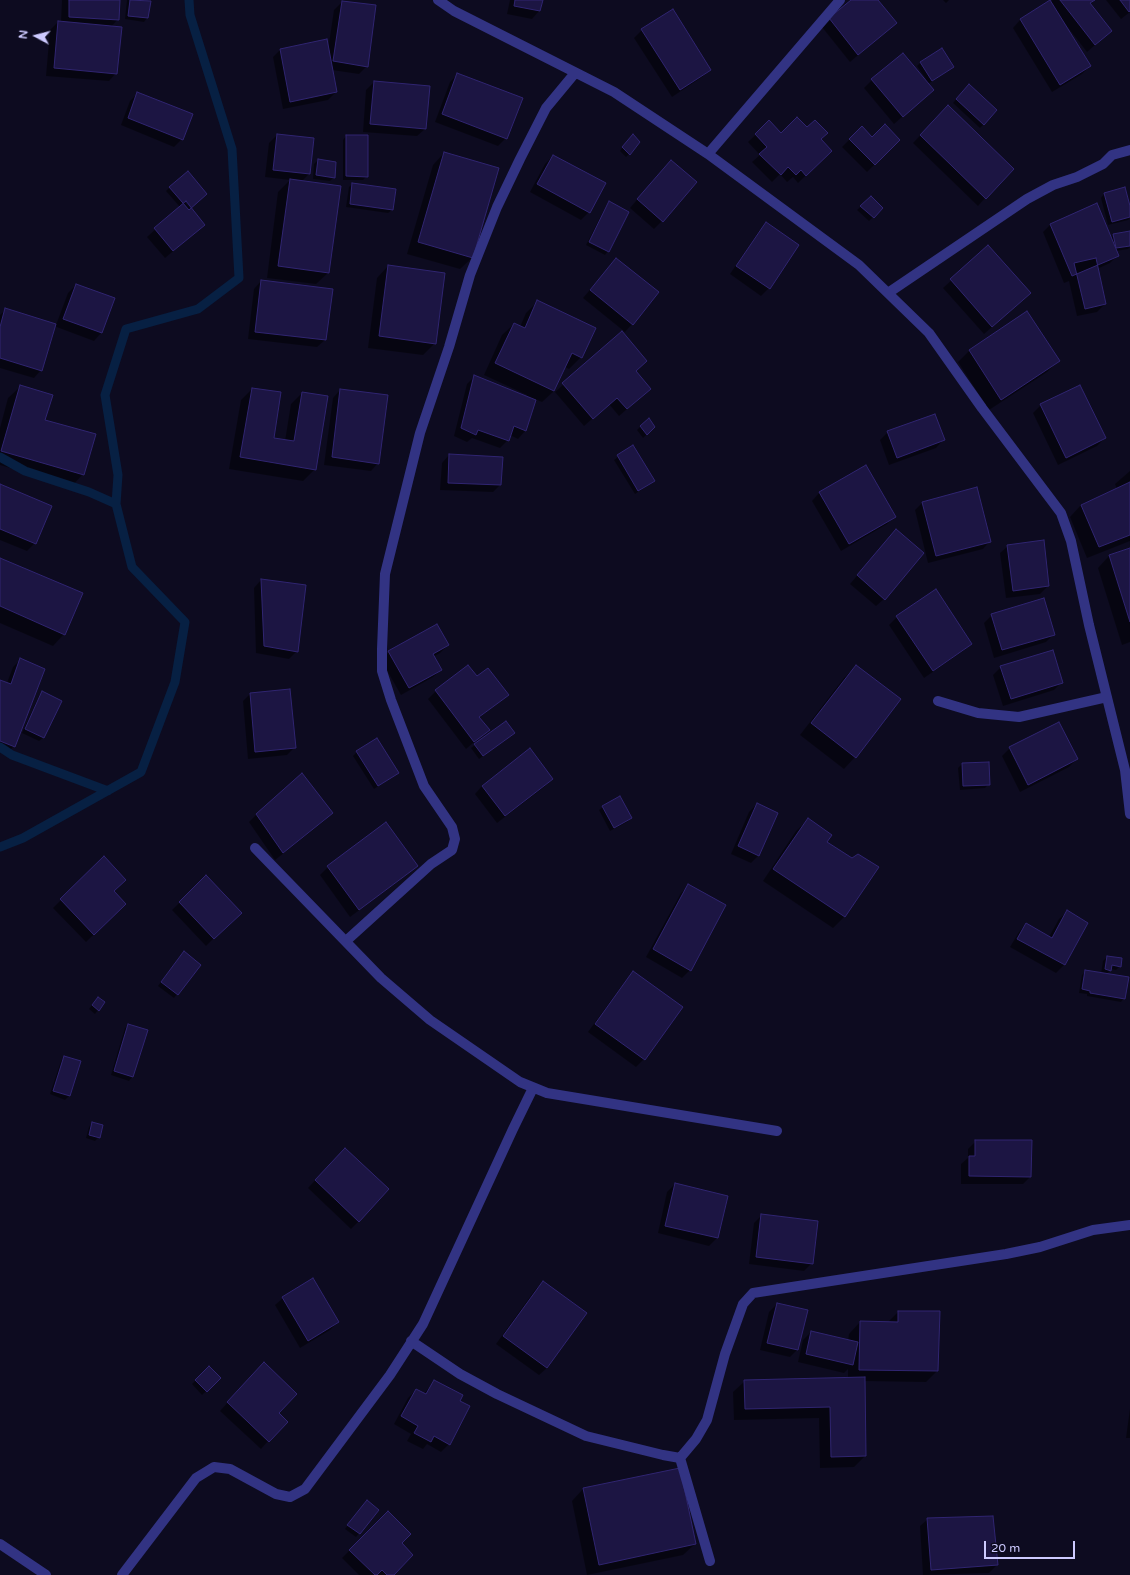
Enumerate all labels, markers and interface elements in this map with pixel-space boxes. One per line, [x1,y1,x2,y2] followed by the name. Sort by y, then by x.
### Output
[16,16,56,56] north arrow
[17,29,31,40] text: N
[986,1533,1077,1559] scale bar
[991,1541,1020,1555] text: 20 m

